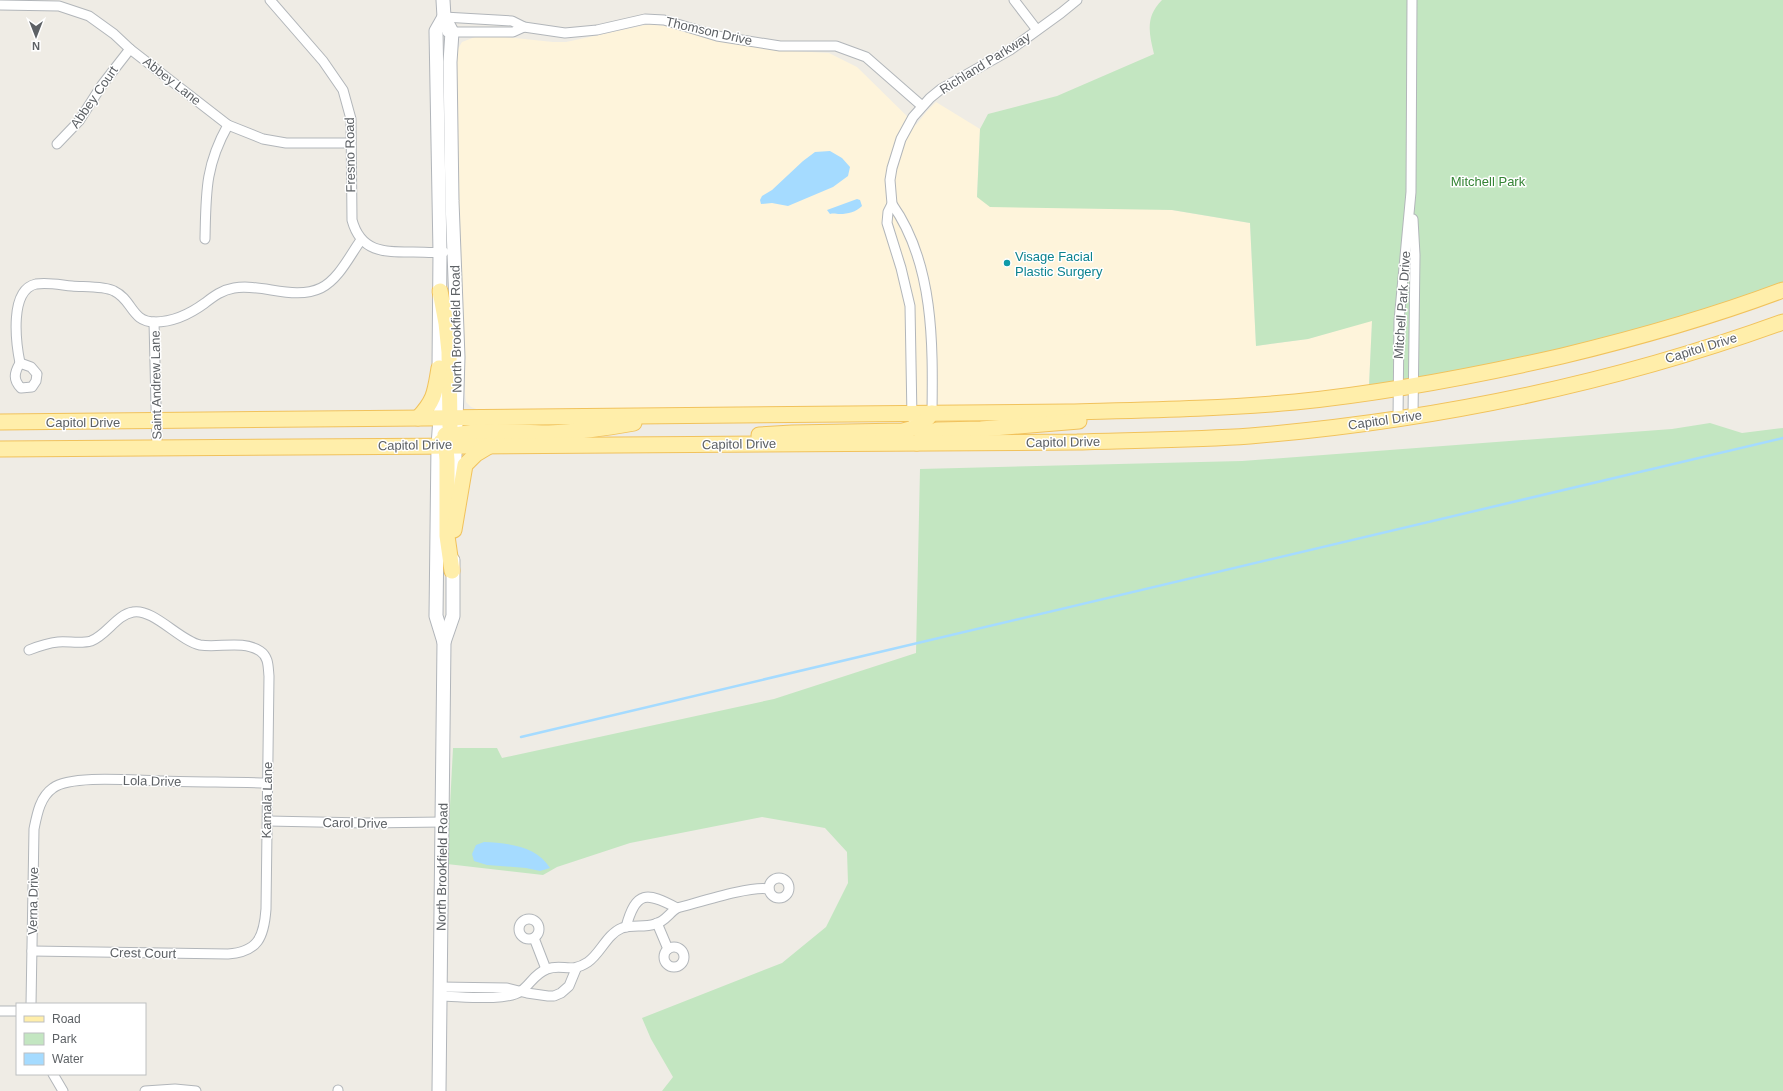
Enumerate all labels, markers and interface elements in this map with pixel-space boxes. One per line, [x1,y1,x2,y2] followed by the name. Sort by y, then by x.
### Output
[664,14,754,48] street label: Thomson Drive
[16,16,56,56] north arrow
[937,29,1034,97] street label: Richland Parkway
[32,40,40,52] text: N
[140,54,204,108] street label: Abbey Lane
[67,63,121,131] street label: Abbey Court
[342,117,358,193] street label: Fresno Road
[1451,174,1526,189] park label: Mitchell Park
[1015,249,1103,279] place label: Visage Facial Plastic Surgery
[1391,250,1413,360] street label: Mitchell Park Drive
[1002,258,1012,268] marker: Visage Facial Plastic Surgery
[447,265,465,393] street label: North Brookfield Road
[148,330,164,440] street label: Saint Andrew Lane
[1663,330,1739,366] street label: Capitol Drive
[1347,407,1423,433] street label: Capitol Drive
[46,415,120,430] street label: Capitol Drive
[1026,434,1100,450] street label: Capitol Drive
[702,436,776,452] street label: Capitol Drive
[378,437,452,453] street label: Capitol Drive
[259,762,275,838] street label: Kamala Lane
[123,773,181,789] street label: Lola Drive
[433,803,451,931] street label: North Brookfield Road
[322,815,388,831] street label: Carol Drive
[25,867,41,935] street label: Verna Drive
[110,945,177,961] street label: Crest Court
[16,1003,146,1075] legend
[52,1012,81,1026] text: Road
[52,1032,78,1046] text: Park
[52,1052,84,1066] text: Water

